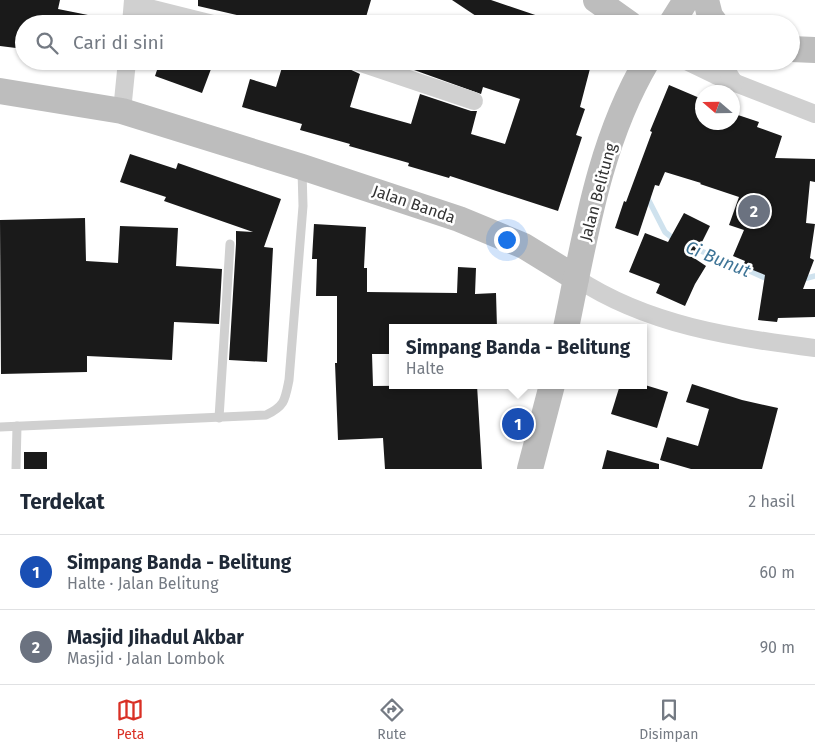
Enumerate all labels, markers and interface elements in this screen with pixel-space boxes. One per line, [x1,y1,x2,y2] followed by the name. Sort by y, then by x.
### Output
[15,15,800,70] search box
[33,29,61,57] icon: search
[73,31,164,54] text: Cari di sini
[695,85,740,130] north arrow
[576,140,620,243] street label: Jalan Belitung
[370,181,458,227] street label: Jalan Banda
[738,192,770,230] pin: 2
[494,227,520,253] your location
[682,236,754,282] water label: Ci Bunut
[389,324,647,389] popup
[406,336,630,359] text: Simpang Banda - Belitung
[406,359,444,378] text: Halte
[502,405,534,443] pin: 1
[20,489,105,515] text: Terdekat
[748,492,795,511] text: 2 hasil
[67,551,291,574] text: Simpang Banda - Belitung
[32,563,40,582] text: 1
[760,563,795,582] text: 60 m
[67,574,218,593] text: Halte · Jalan Belitung
[67,626,244,649] text: Masjid Jihadul Akbar
[32,638,40,657] text: 2
[760,638,795,657] text: 90 m
[67,649,224,668] text: Masjid · Jalan Lombok
[116,696,144,743] tab: Peta
[377,696,406,743] tab: Rute
[639,696,699,743] tab: Disimpan

